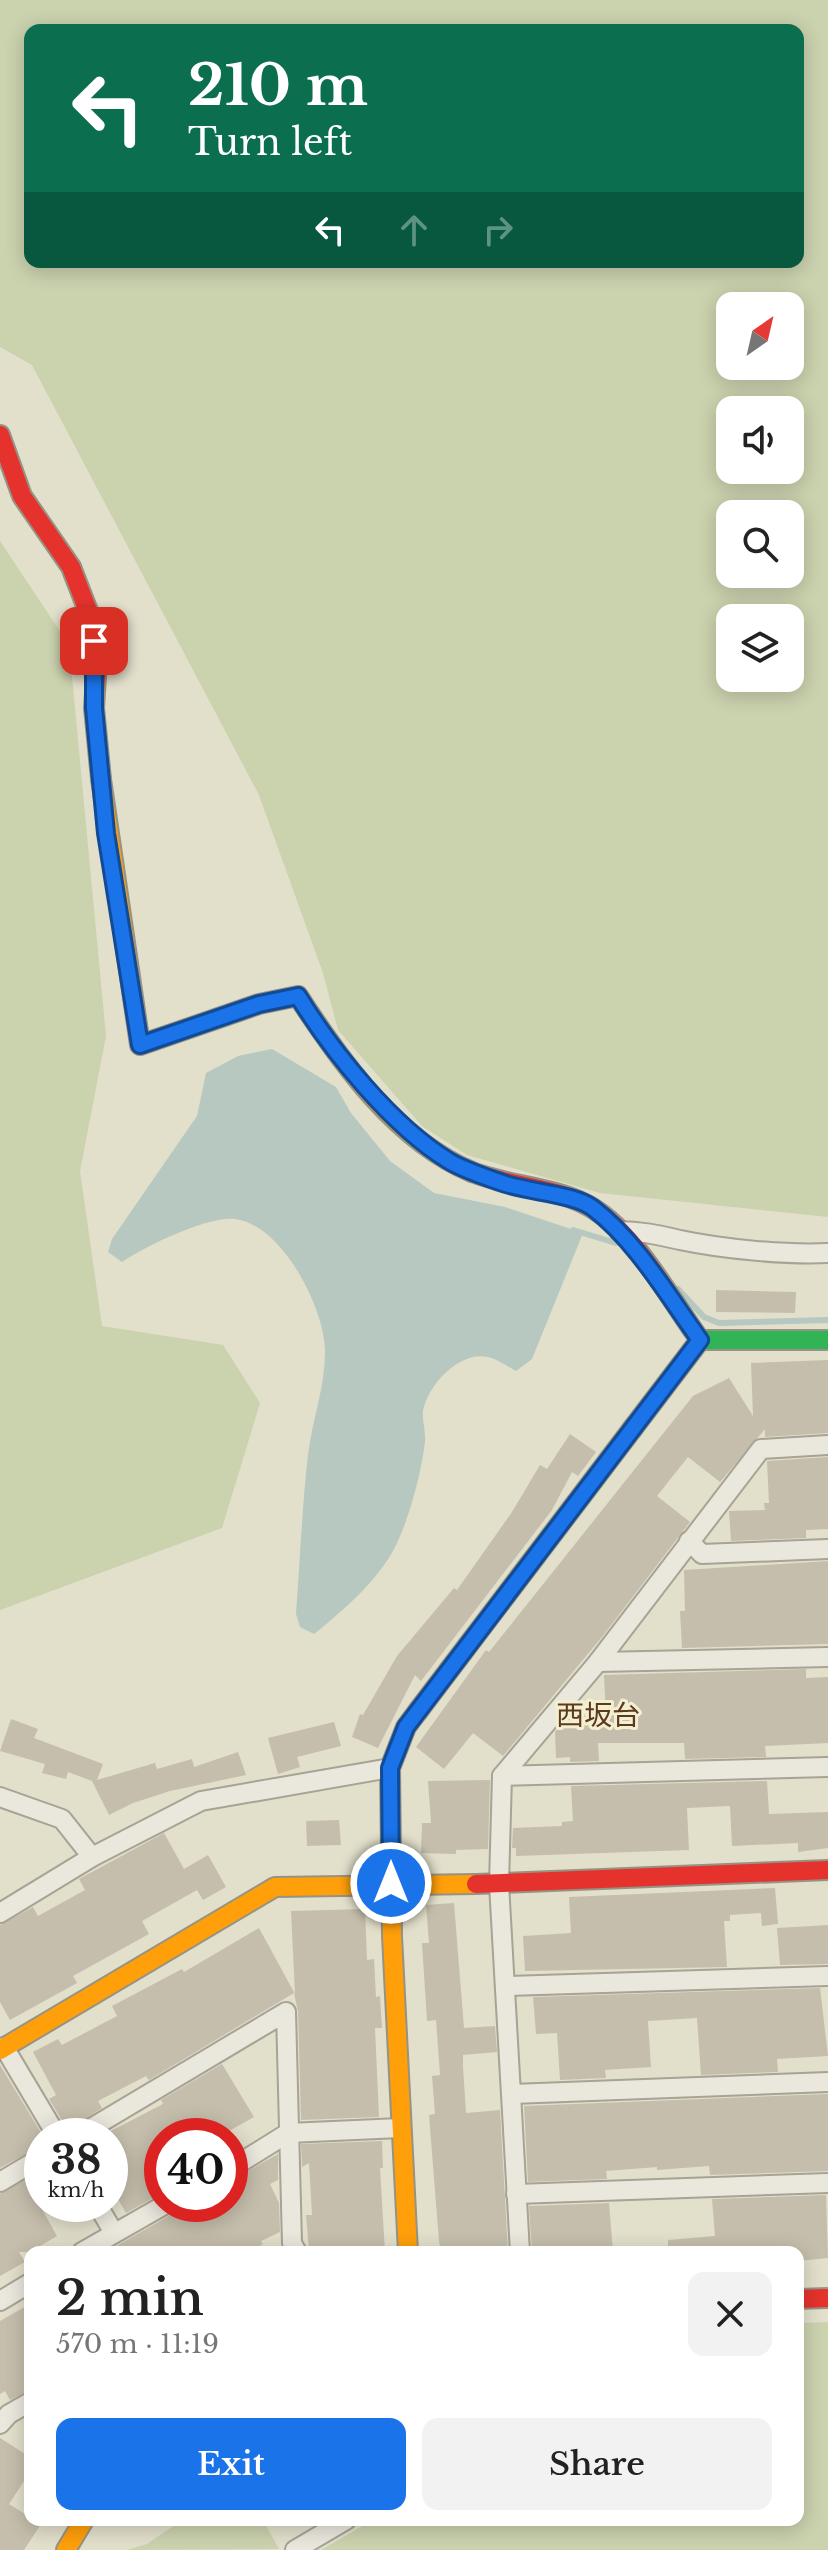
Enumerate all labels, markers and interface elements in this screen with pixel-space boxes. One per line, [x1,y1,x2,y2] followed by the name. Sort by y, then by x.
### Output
[188,51,368,120] text: 210 m
[56,56,160,160] icon: left
[188,120,352,165] text: Turn left
[308,208,352,252] icon: left
[392,208,436,252] icon: ahead
[476,208,520,252] icon: right
[716,292,804,380] north arrow
[716,292,804,692] map controls
[716,396,804,484] button: sound
[716,500,804,588] button: search
[716,604,804,692] button: layers
[60,607,128,675] pin
[72,619,116,663] icon: arrive
[556,1698,640,1733] district label: 西坂台
[349,1841,433,1925] position arrow
[144,2118,248,2222] speed limit sign: 40
[51,2135,101,2185] text: 38
[48,2178,104,2202] text: km/h
[56,2268,204,2328] text: 2 min
[688,2272,772,2356] button: close
[56,2328,219,2360] text: 570 m · 11:19
[56,2418,406,2510] button: Exit
[422,2418,772,2510] button: Share

